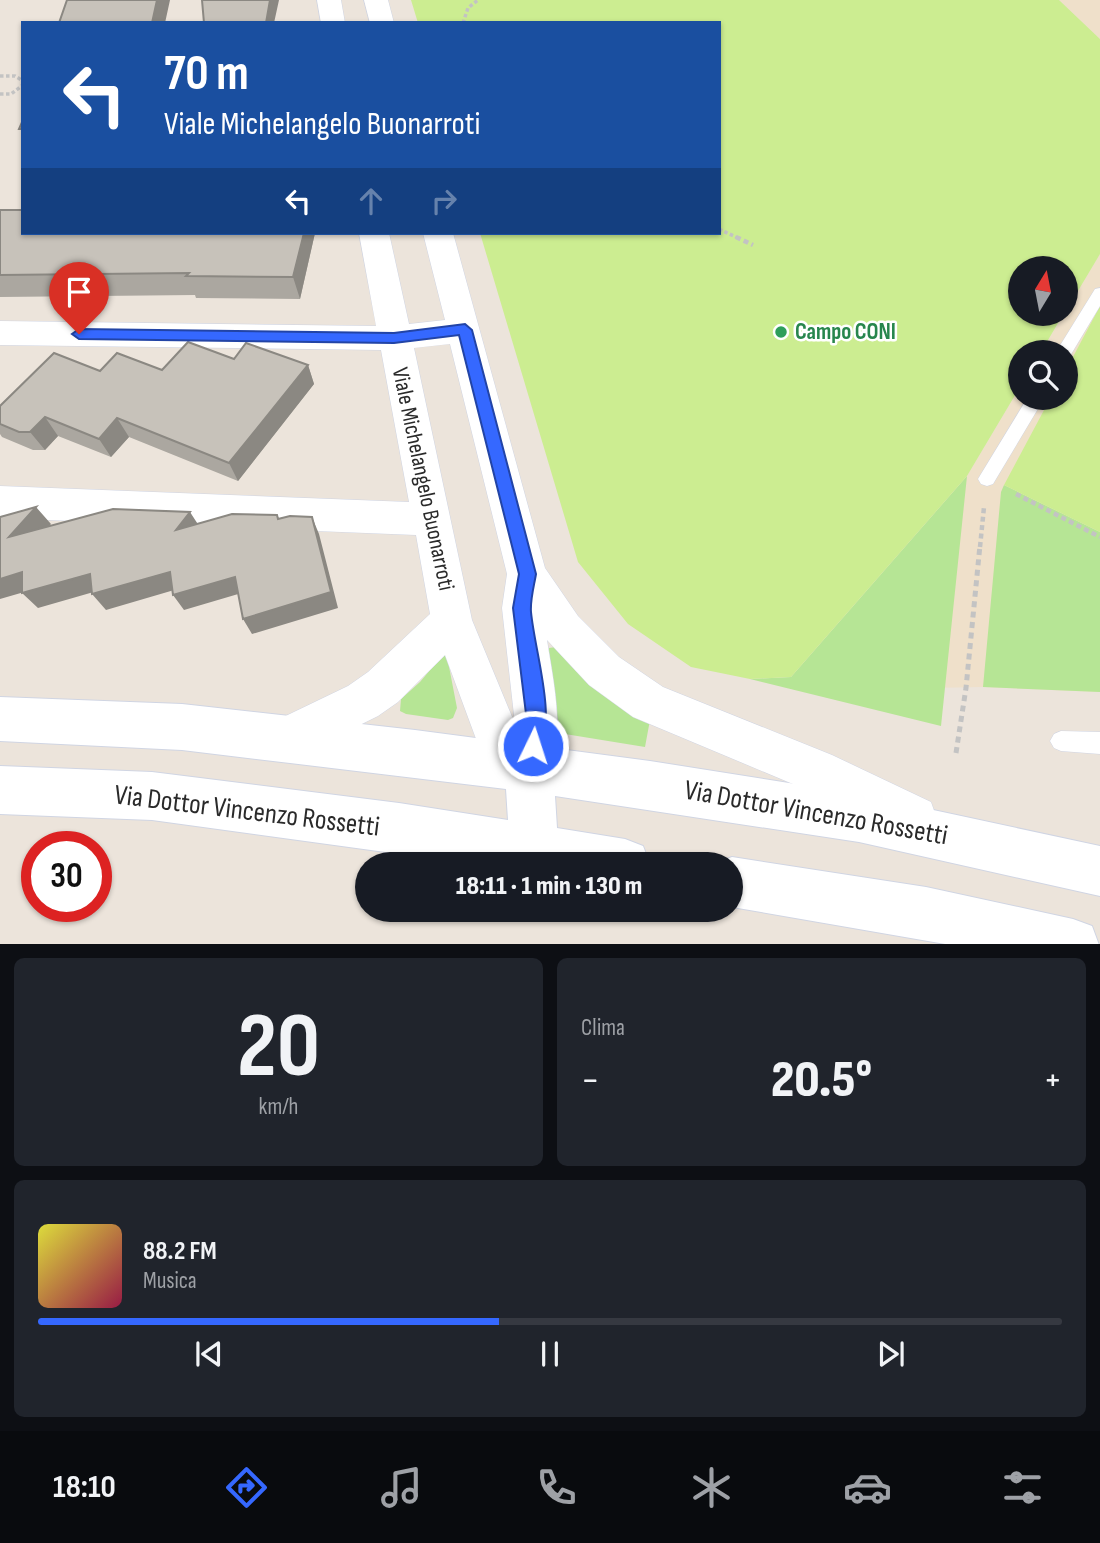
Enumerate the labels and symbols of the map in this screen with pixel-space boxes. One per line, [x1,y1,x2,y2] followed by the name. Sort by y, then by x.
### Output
[1008,256,1078,326] north arrow
[49,262,109,334] pin
[795,318,896,346] place label: Campo CONI
[773,324,789,340] marker: Campo CONI
[386,365,460,593] street label: Viale Michelangelo Buonarroti
[496,709,570,783] position arrow
[682,774,950,852] street label: Via Dottor Vincenzo Rossetti
[113,778,381,844] street label: Via Dottor Vincenzo Rossetti
[21,831,112,922] speed limit sign: 30

